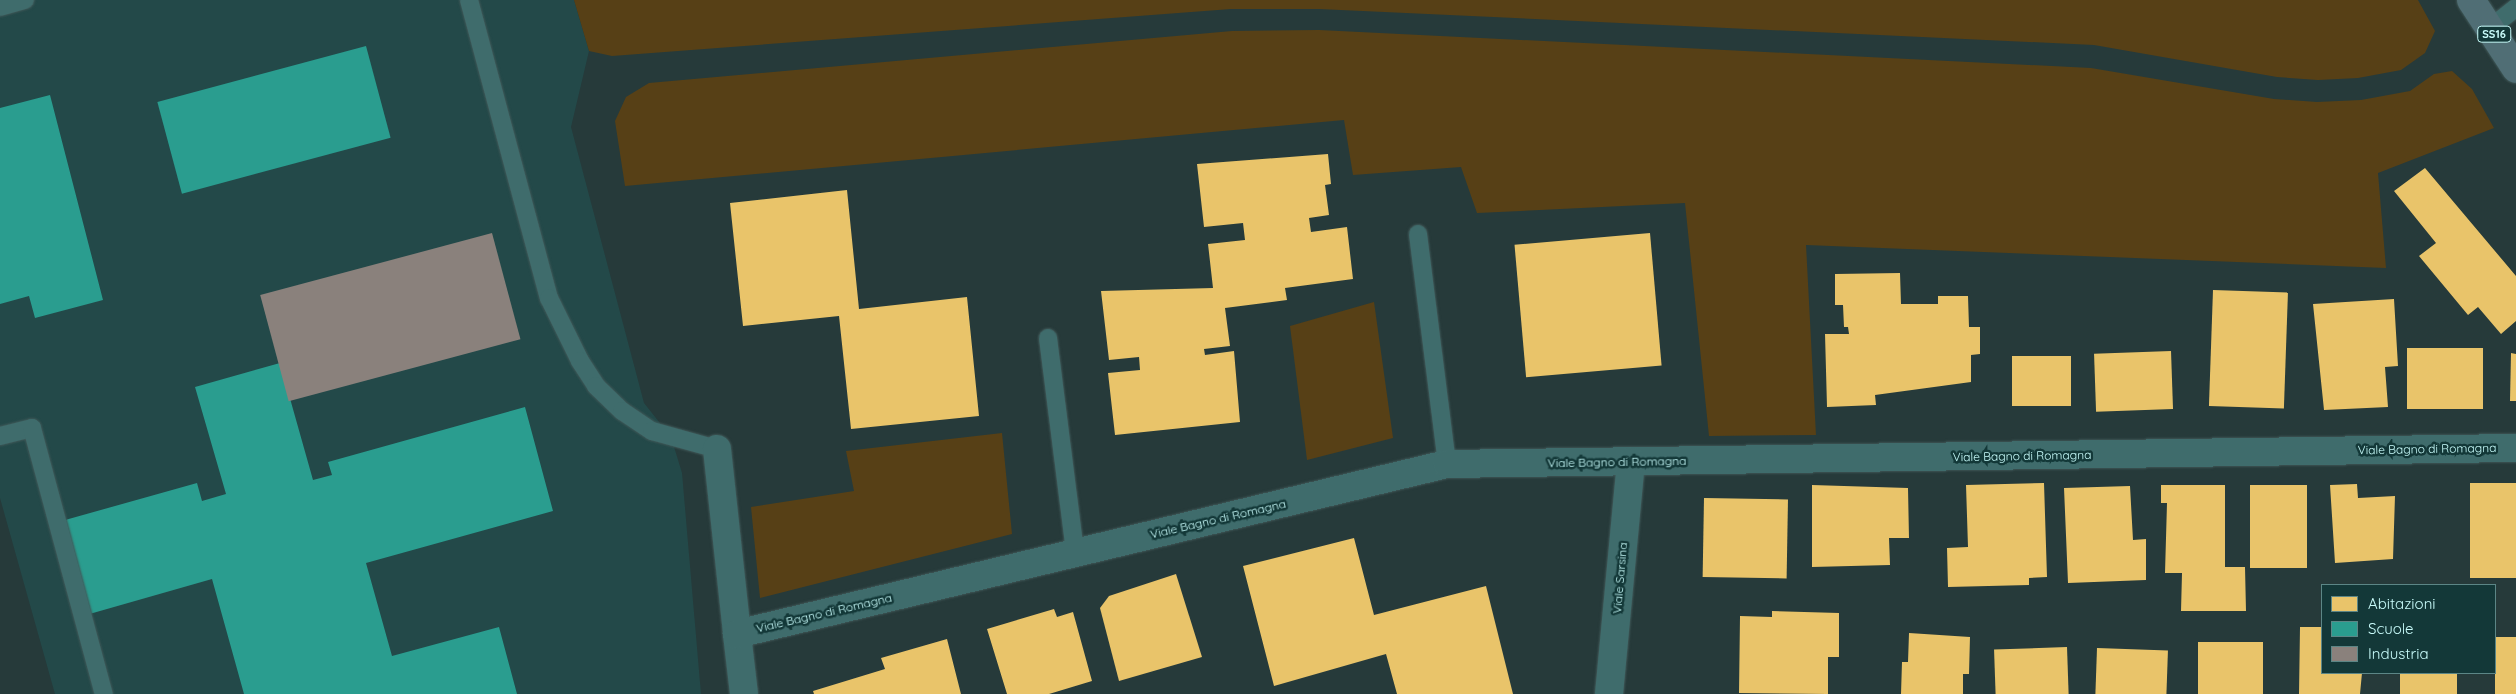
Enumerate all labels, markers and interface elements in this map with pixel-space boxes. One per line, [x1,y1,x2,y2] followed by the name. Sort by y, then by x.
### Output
[2476,26,2512,42] road number: SS16
[2357,441,2497,457] street label: Viale Bagno di Romagna
[1952,448,2092,464] street label: Viale Bagno di Romagna
[1547,454,1687,470] street label: Viale Bagno di Romagna
[1149,496,1287,542] street label: Viale Bagno di Romagna
[1610,542,1630,614] street label: Viale Sarsina
[2321,584,2496,674] legend
[755,590,893,636] street label: Viale Bagno di Romagna
[2368,594,2436,613] text: Abitazioni
[2368,619,2414,638] text: Scuole
[2368,644,2428,663] text: Industria

